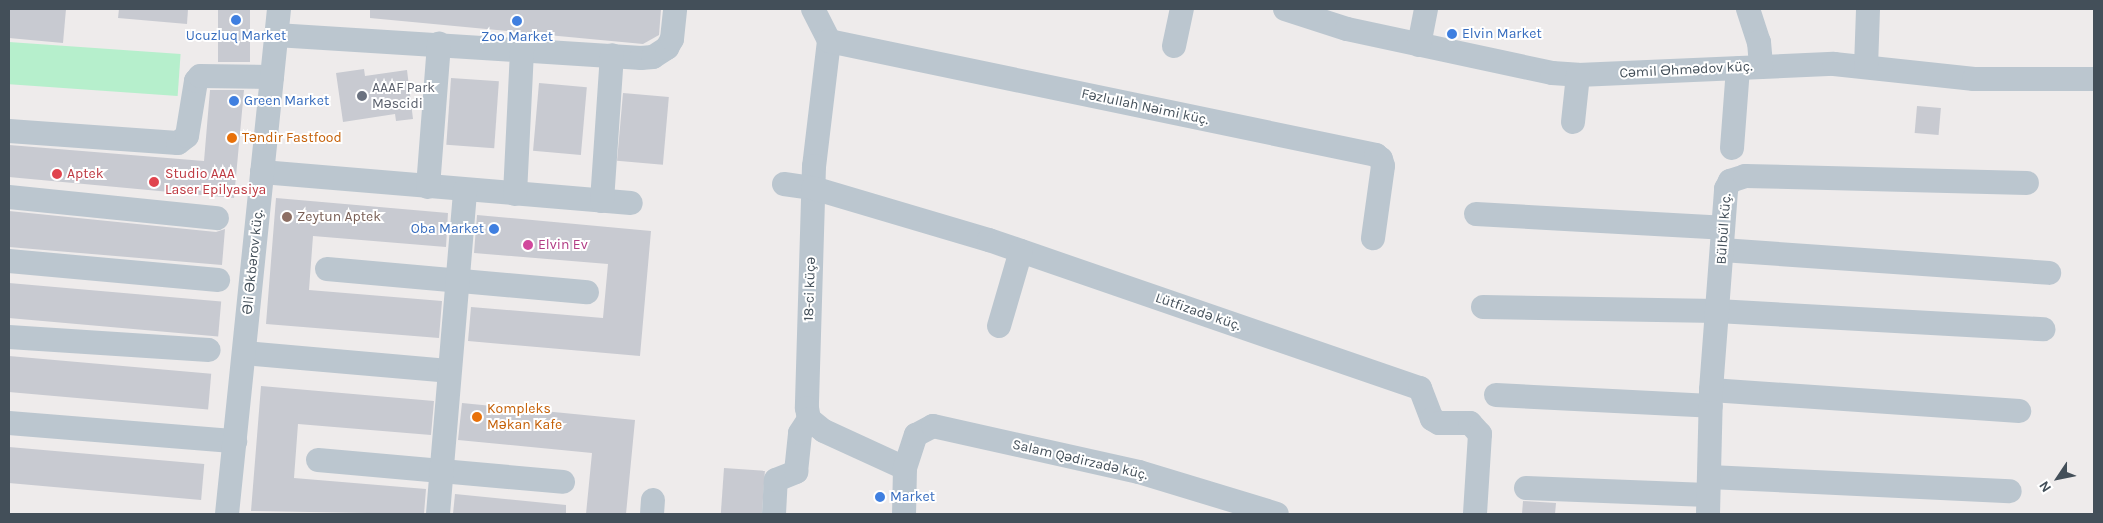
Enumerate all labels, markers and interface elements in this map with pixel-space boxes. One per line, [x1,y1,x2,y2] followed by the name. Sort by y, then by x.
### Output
[230,14,242,26] marker: Ucuzluq Market
[511,15,523,27] marker: Zoo Market
[1462,26,1542,42] place label: Elvin Market
[186,28,286,44] place label: Ucuzluq Market
[1446,28,1458,40] marker: Elvin Market
[481,29,553,45] place label: Zoo Market
[1619,58,1753,82] street label: Cəmil Əhmədov küç.
[372,80,435,112] place label: AAAF Park Məscidi
[1080,85,1210,129] street label: Fəzlullah Nəimi küç.
[356,90,368,102] marker: AAAF Park Məscidi
[244,93,329,109] place label: Green Market
[228,95,240,107] marker: Green Market
[242,130,342,146] place label: Təndir Fastfood
[226,132,238,144] marker: Təndir Fastfood
[67,166,104,182] place label: Aptek
[165,166,266,198] place label: Studio AAA Laser Epilyasiya
[51,168,63,180] marker: Aptek
[147,175,161,189] marker: Studio AAA Laser Epilyasiya
[1713,193,1735,265] street label: Bülbül küç.
[239,209,267,315] street label: Əli Əkbərov küç.
[297,209,381,225] place label: Zeytun Aptek
[281,211,293,223] marker: Zeytun Aptek
[411,221,484,237] place label: Oba Market
[488,223,500,235] marker: Oba Market
[538,237,588,253] place label: Elvin Ev
[522,239,534,251] marker: Elvin Ev
[800,257,820,321] street label: 18-ci küçə
[1153,290,1243,334] street label: Lütfizadə küç.
[487,401,562,434] place label: Kompleks Məkan Kafe
[471,411,483,423] marker: Kompleks Məkan Kafe
[1011,436,1149,484] street label: Salam Qədirzadə küç.
[2033,453,2083,503] north arrow
[2035,478,2055,496] text: N
[890,489,935,505] place label: Market
[874,491,886,503] marker: Market

